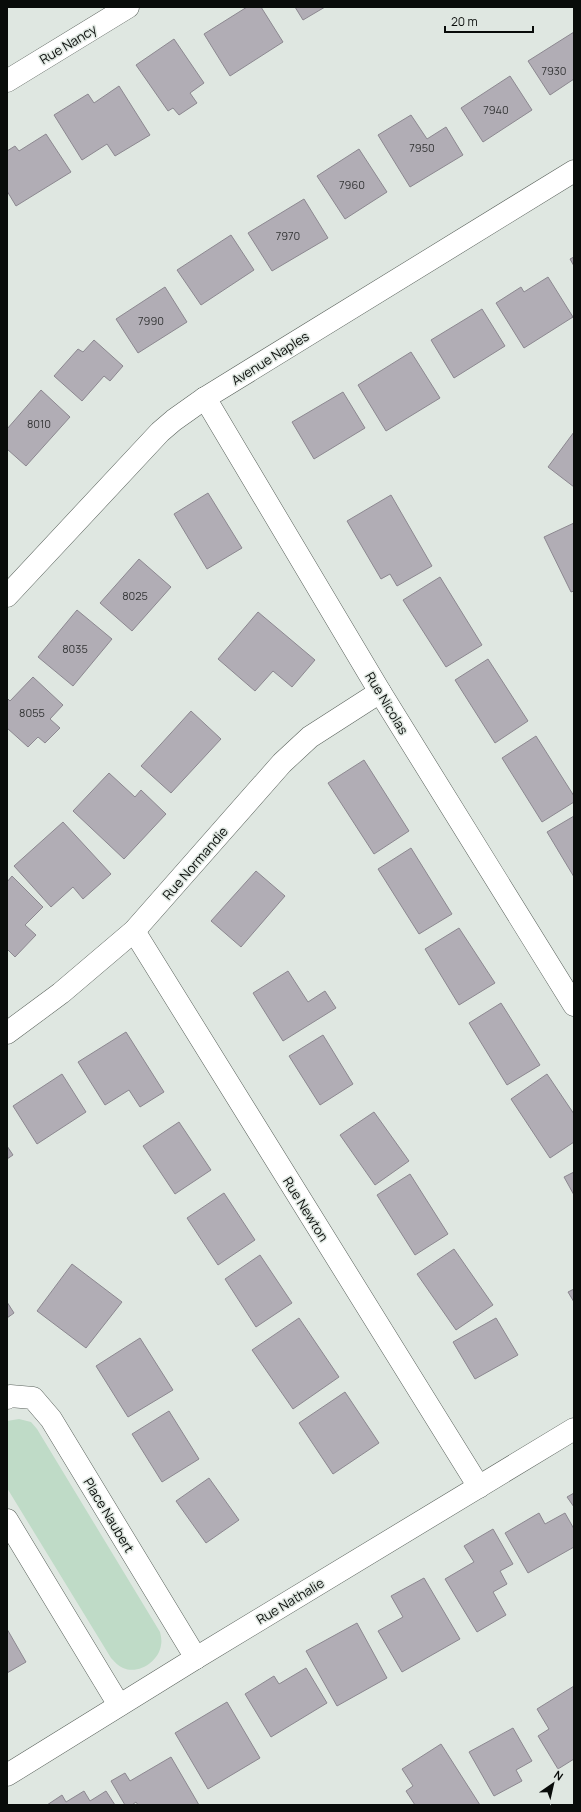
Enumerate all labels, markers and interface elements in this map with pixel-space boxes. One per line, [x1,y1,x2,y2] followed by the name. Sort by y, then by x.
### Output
[445,8,533,34] scale bar
[451,13,478,30] text: 20 m
[36,20,100,68] street label: Rue Nancy
[541,63,567,78] house number: 7930
[483,102,509,117] house number: 7940
[409,140,435,155] house number: 7950
[339,177,365,192] house number: 7960
[276,228,300,243] house number: 7970
[138,313,164,328] house number: 7990
[228,327,312,389] street label: Avenue Naples
[27,416,51,431] house number: 8010
[122,588,148,603] house number: 8025
[62,641,88,656] house number: 8035
[361,668,413,738] street label: Rue Nicolas
[19,705,45,720] house number: 8055
[158,822,232,903] street label: Rue Normandie
[279,1173,333,1245] street label: Rue Newton
[80,1474,138,1556] street label: Place Naubert
[253,1573,328,1628] street label: Rue Nathalie
[533,1764,573,1804] north arrow
[551,1767,566,1784] text: N

